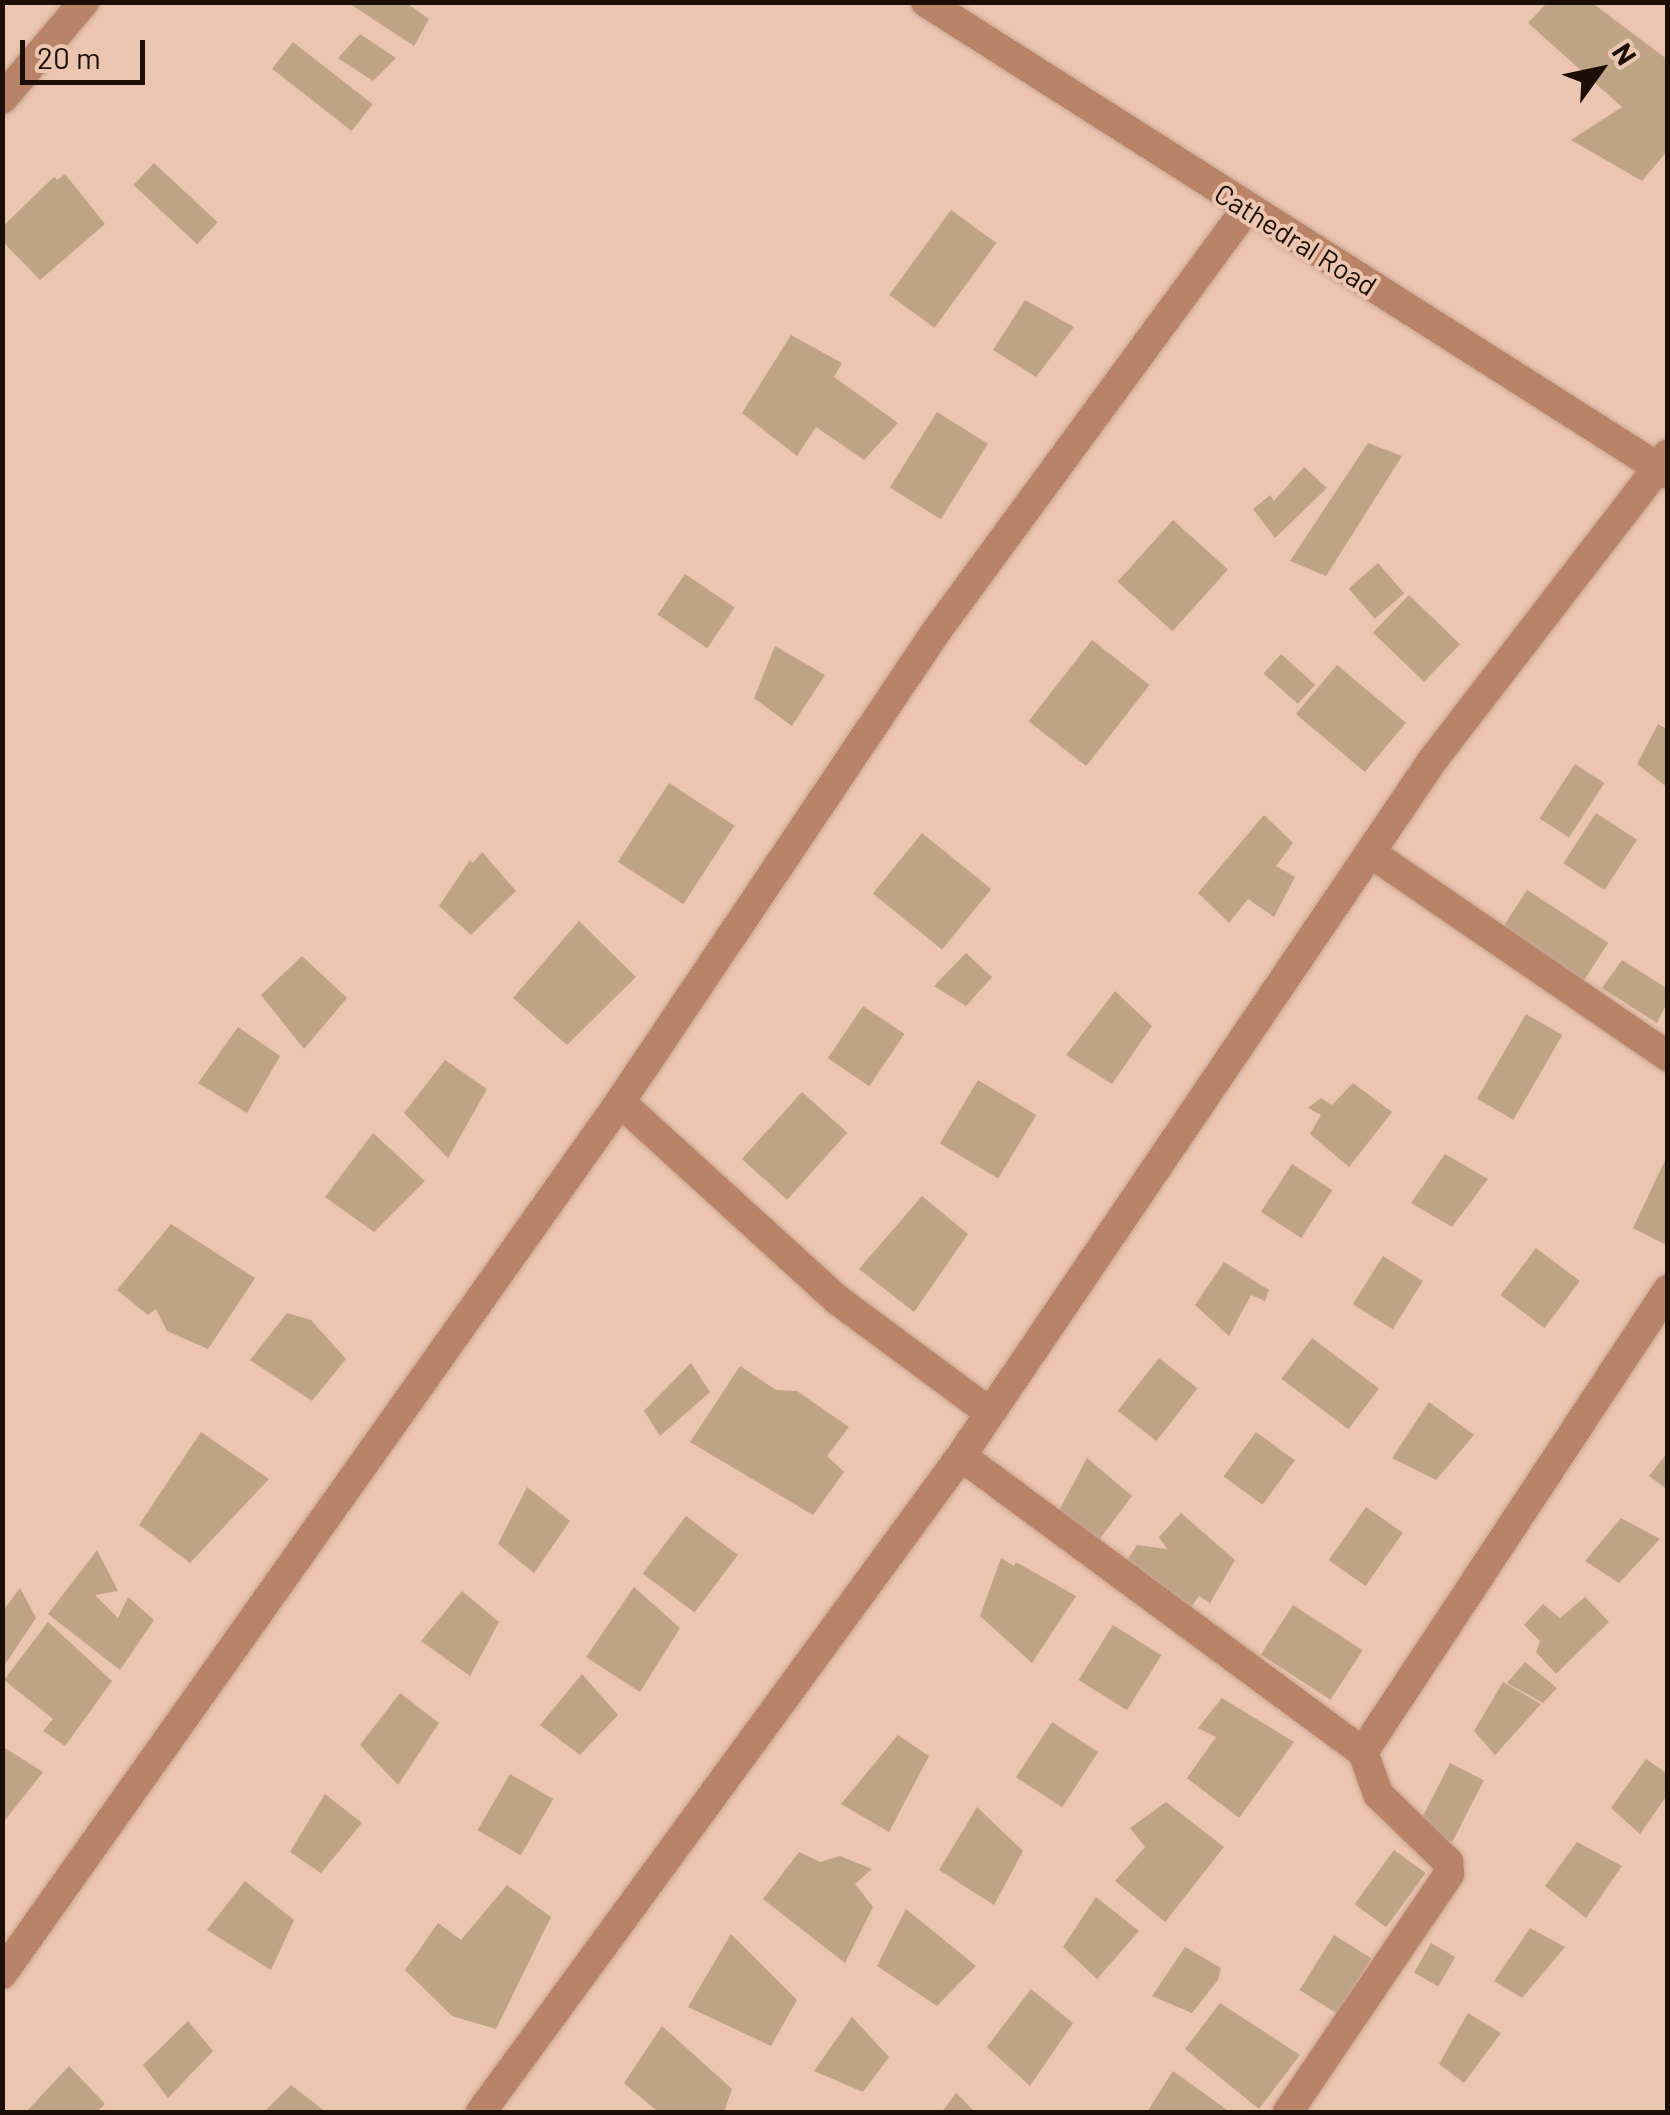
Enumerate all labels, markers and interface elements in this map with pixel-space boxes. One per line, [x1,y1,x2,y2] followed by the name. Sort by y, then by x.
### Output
[25,20,150,82] scale bar
[1550,20,1650,120] north arrow
[1606,37,1644,71] text: N
[37,39,101,75] text: 20 m
[1209,176,1383,302] street label: Cathedral Road

